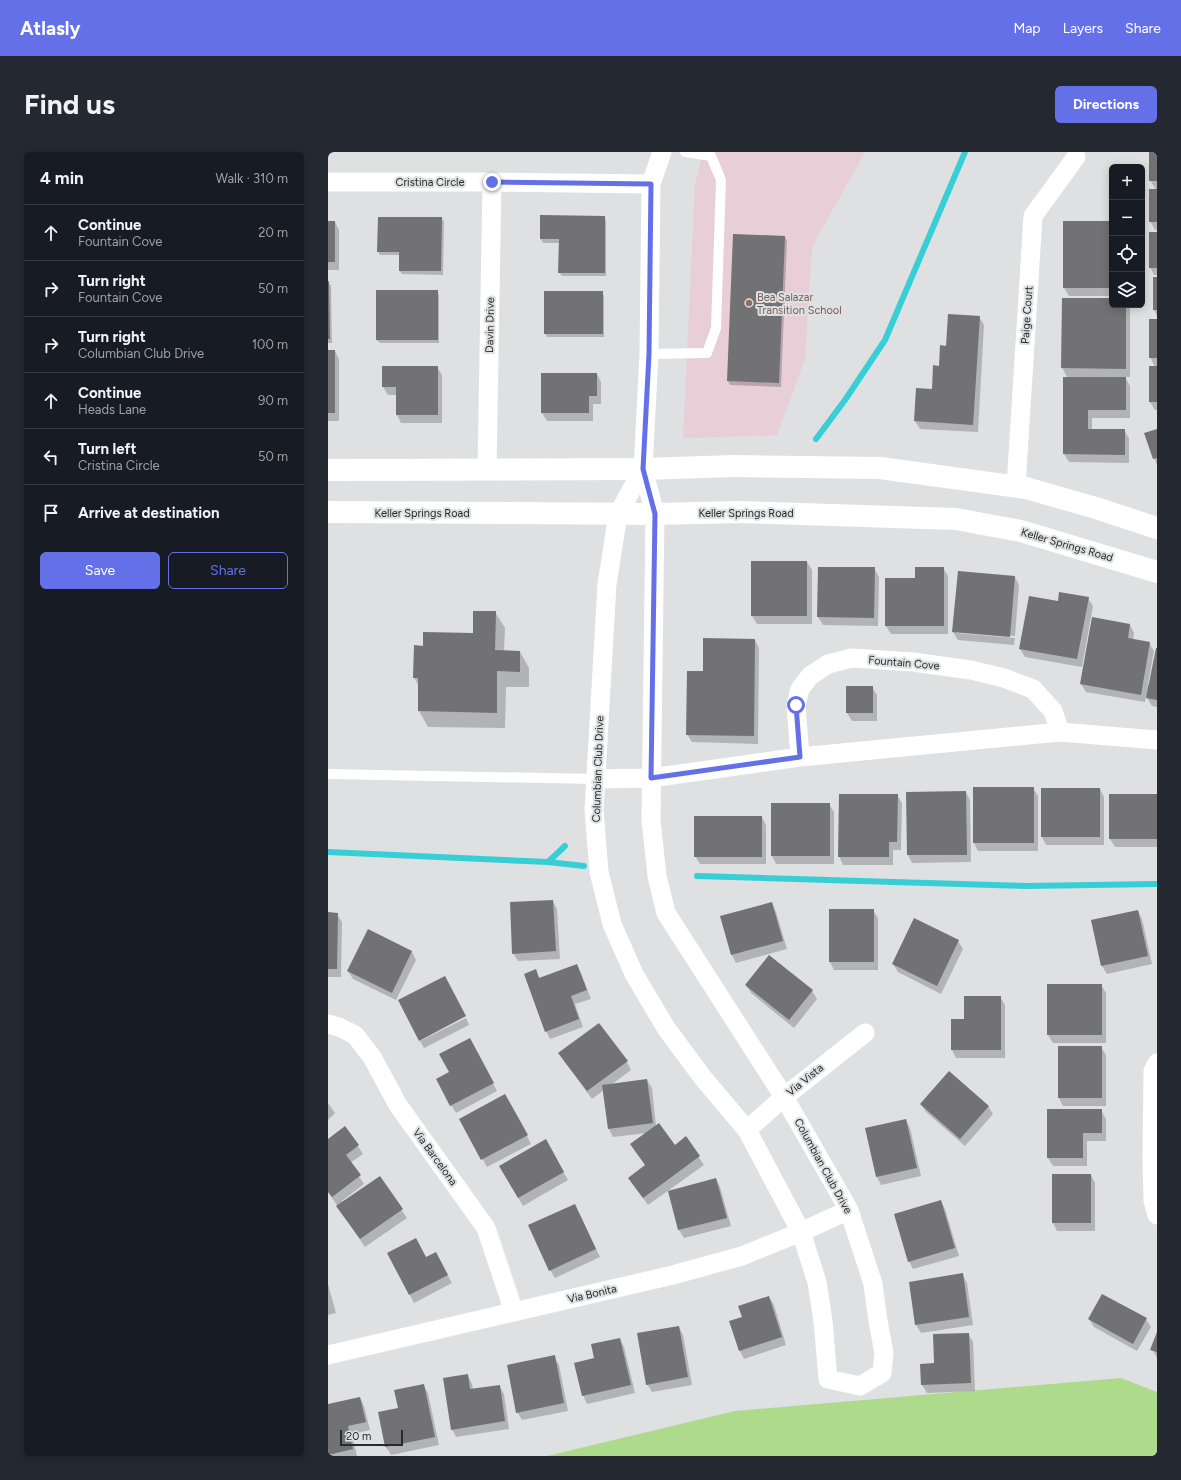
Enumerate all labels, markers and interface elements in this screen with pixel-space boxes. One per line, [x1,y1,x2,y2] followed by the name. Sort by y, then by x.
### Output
[20,17,80,40] text: Atlasly
[1013,20,1041,37] text: Map
[1063,20,1103,37] text: Layers
[1125,20,1161,37] text: Share
[1055,86,1157,123] button: Directions
[24,87,115,121] text: Find us
[1109,164,1145,308] map controls
[1109,164,1145,200] button: +
[40,168,84,188] text: 4 min
[215,171,288,186] text: Walk · 310 m
[483,173,501,191] route end
[395,176,465,189] street label: Cristina Circle
[1109,200,1145,236] button: −
[78,216,141,234] text: Continue
[40,222,62,244] icon: ahead
[258,225,288,240] text: 20 m
[78,234,162,249] text: Fountain Cove
[1109,236,1145,272] button: locate
[78,272,146,290] text: Turn right
[1109,272,1145,308] button: layers
[40,278,62,300] icon: right
[258,281,288,296] text: 50 m
[1018,286,1036,344] street label: Paige Court
[78,290,162,305] text: Fountain Cove
[757,291,842,317] place label: Bea Salazar Transition School
[483,297,497,353] street label: Davin Drive
[744,298,754,308] marker: Bea Salazar Transition School
[78,328,146,346] text: Turn right
[40,334,62,356] icon: right
[252,337,288,352] text: 100 m
[78,346,204,361] text: Columbian Club Drive
[78,384,141,402] text: Continue
[40,390,62,412] icon: ahead
[258,393,288,408] text: 90 m
[78,402,146,417] text: Heads Lane
[78,440,136,458] text: Turn left
[40,446,62,468] icon: left
[258,449,288,464] text: 50 m
[78,458,160,473] text: Cristina Circle
[40,502,62,524] icon: arrive
[78,504,219,522] text: Arrive at destination
[374,507,470,520] street label: Keller Springs Road
[698,507,794,520] street label: Keller Springs Road
[1019,526,1115,564] street label: Keller Springs Road
[40,552,160,589] button: Save
[168,552,288,589] button: Share
[868,653,940,673] street label: Fountain Cove
[787,696,805,714] route start
[590,715,606,823] street label: Columbian Club Drive
[784,1061,826,1099] street label: Via Vista
[791,1116,855,1216] street label: Columbian Club Drive
[410,1126,460,1188] street label: Via Barcelona
[566,1282,618,1306] street label: Via Bonita
[340,1428,403,1447] scale bar
[346,1430,371,1443] text: 20 m

